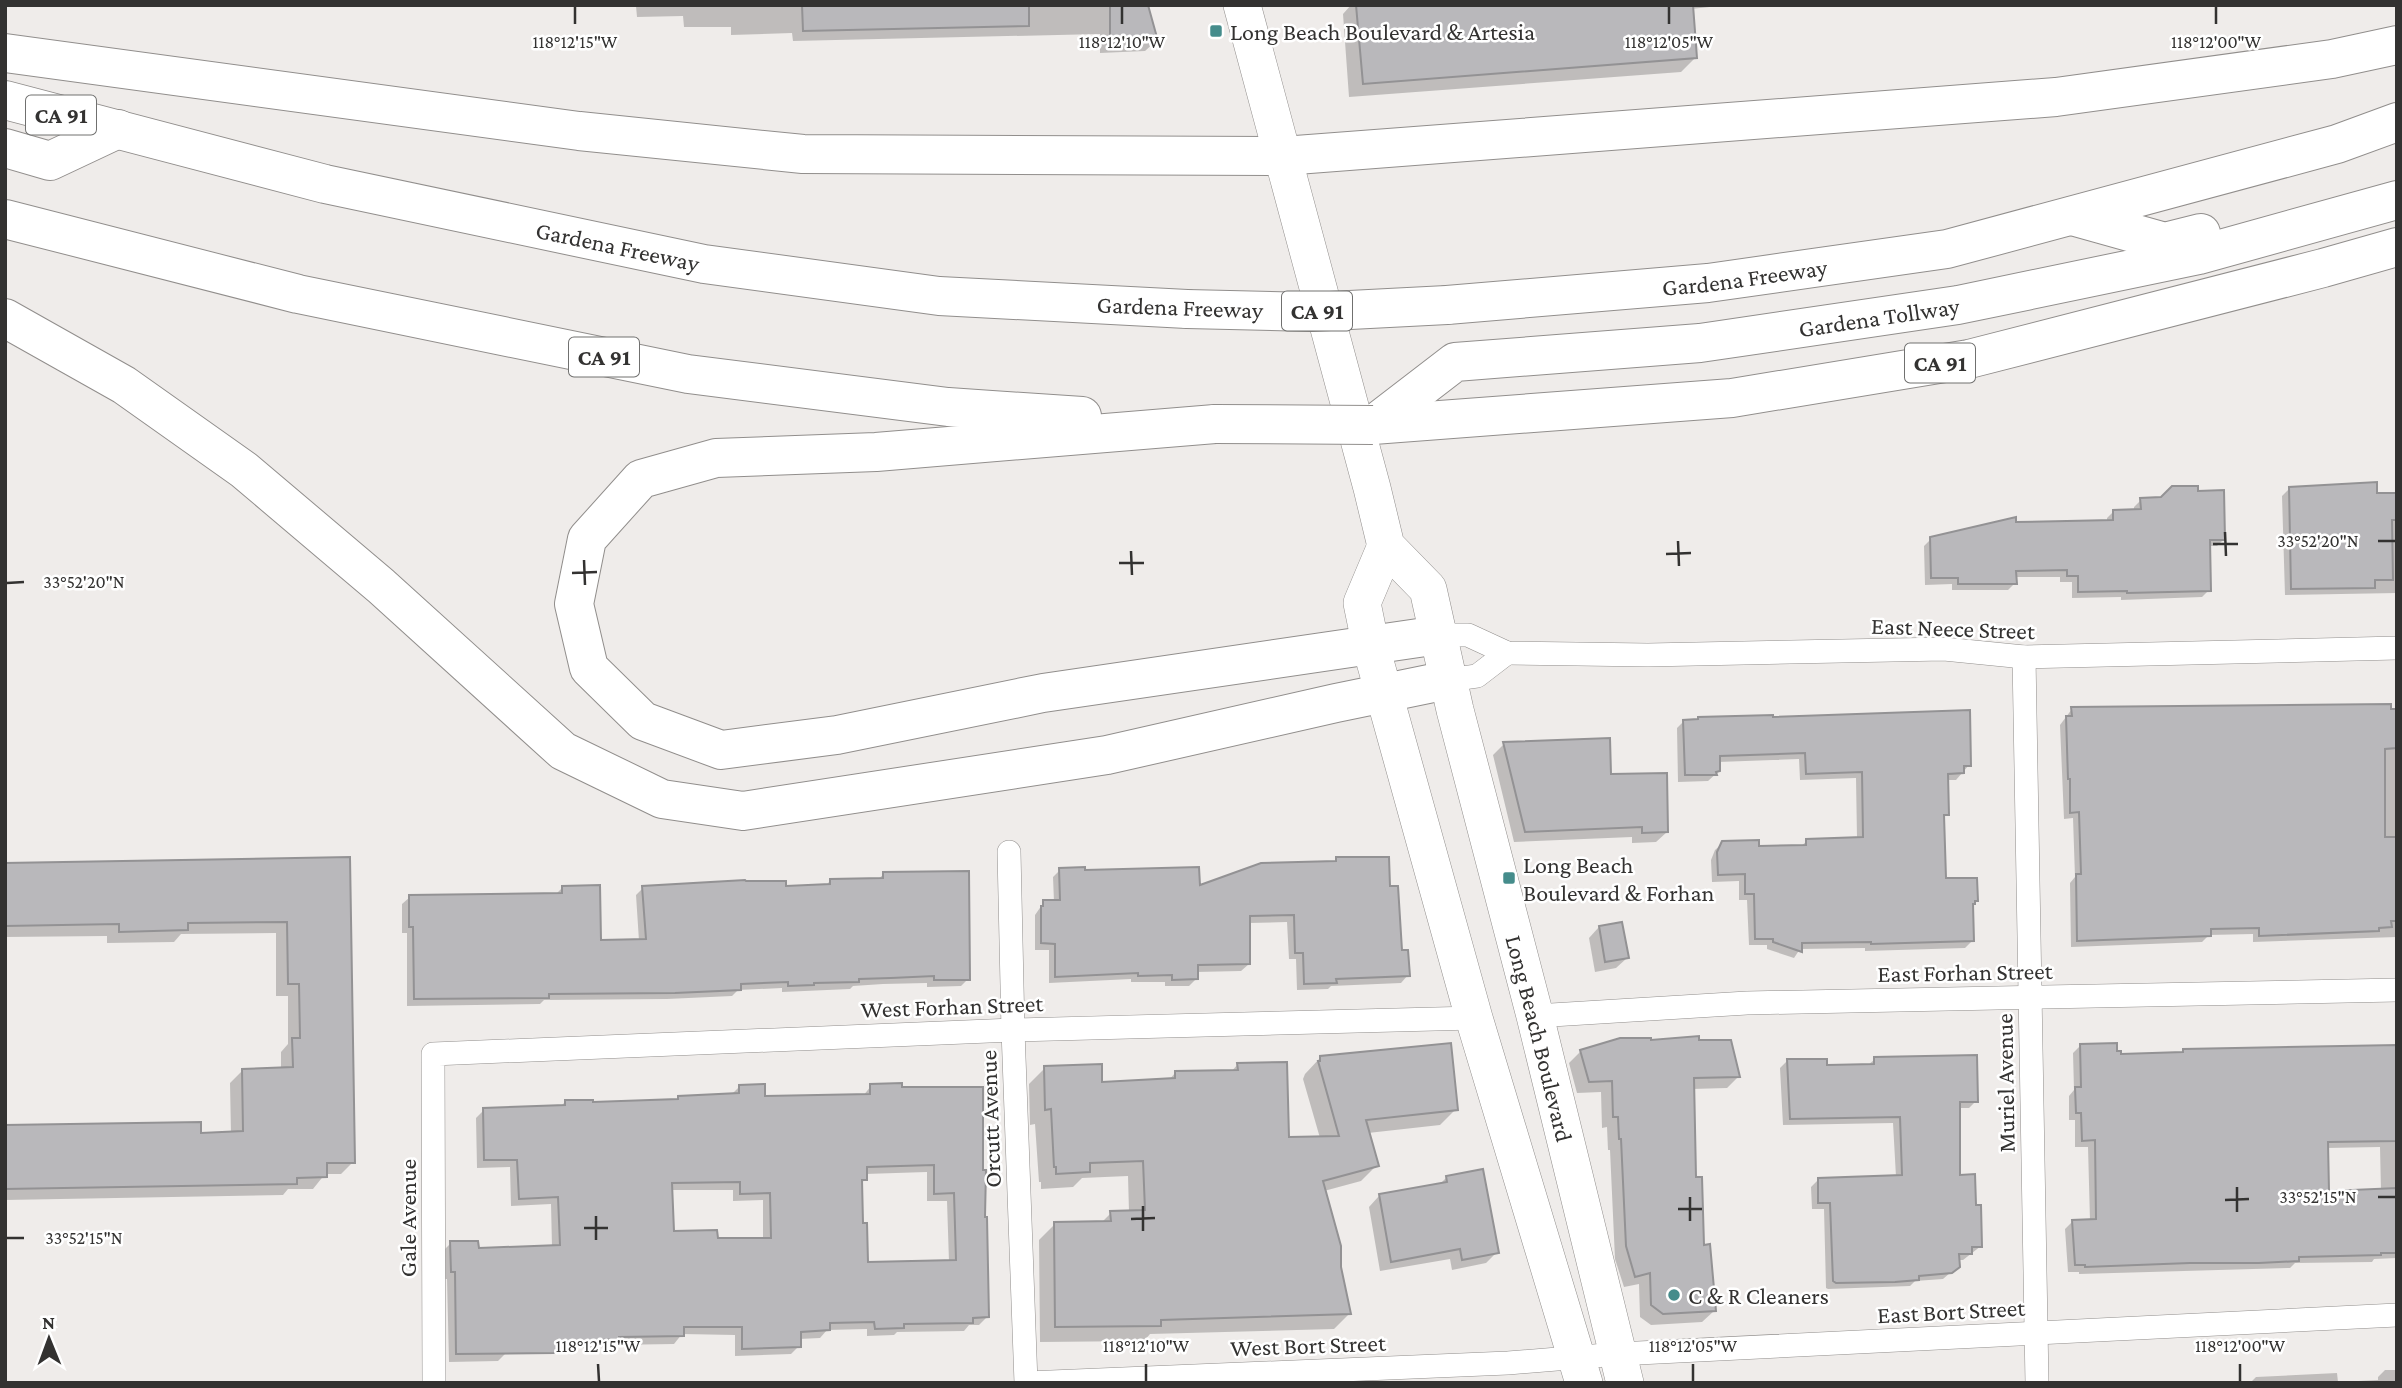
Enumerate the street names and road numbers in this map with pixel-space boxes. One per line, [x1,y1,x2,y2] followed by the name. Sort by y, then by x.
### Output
[26,96,96,134] road number: CA 91
[534,215,703,276] street label: Gardena Freeway
[1661,253,1830,300] street label: Gardena Freeway
[1096,291,1264,323] street label: Gardena Freeway
[1797,291,1962,342] street label: Gardena Tollway
[1282,292,1352,330] road number: CA 91
[569,338,639,376] road number: CA 91
[1905,344,1975,382] road number: CA 91
[1871,612,2036,644] street label: East Neece Street
[1501,932,1579,1145] street label: Long Beach Boulevard
[1877,957,2054,987] street label: East Forhan Street
[860,989,1045,1023] street label: West Forhan Street
[1990,1013,2020,1153] street label: Muriel Avenue
[974,1050,1006,1188] street label: Orcutt Avenue
[394,1159,421,1277] street label: Gale Avenue
[1876,1294,2027,1328] street label: East Bort Street
[1230,1329,1387,1361] street label: West Bort Street

